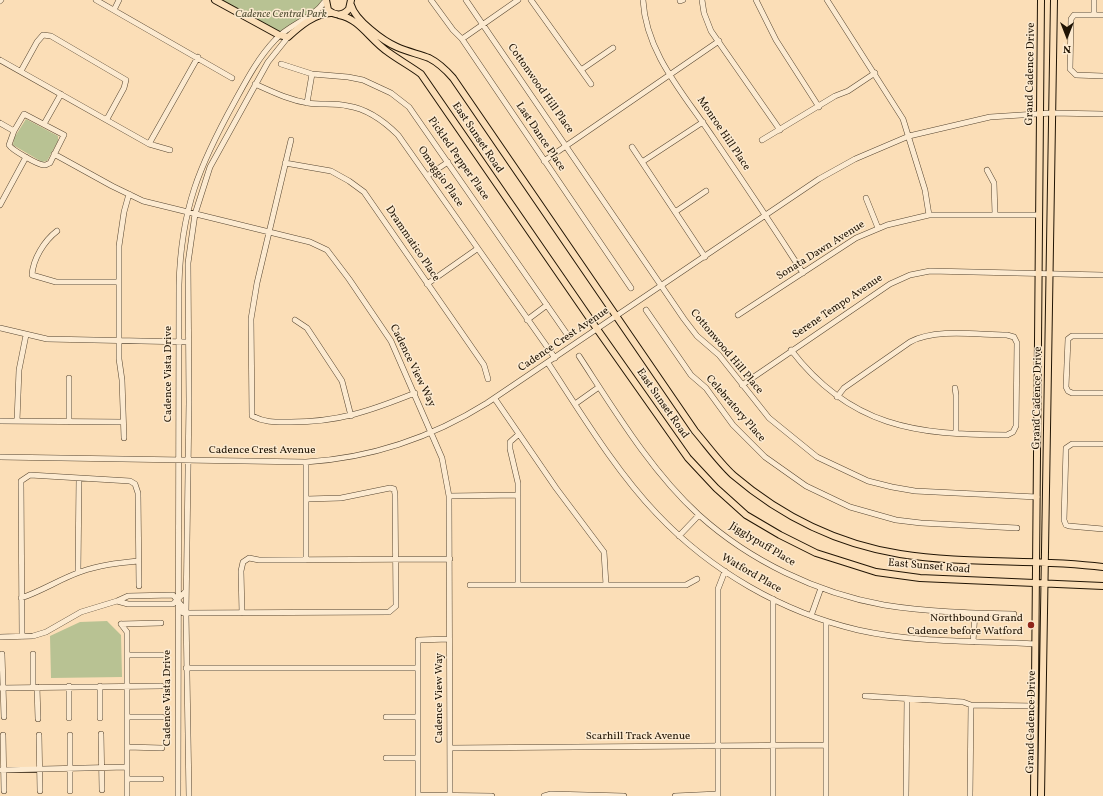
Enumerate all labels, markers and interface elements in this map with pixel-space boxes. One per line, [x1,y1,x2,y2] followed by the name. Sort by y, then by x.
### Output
[235,8,327,22] park label: Cadence Central Park
[1047,16,1087,56] north arrow
[1024,22,1038,126] street label: Grand Cadence Drive
[1063,41,1071,56] text: N
[504,42,576,136] street label: Cottonwood Hill Place
[693,95,753,173] street label: Monroe Hill Place
[448,100,506,176] street label: East Sunset Road
[512,100,568,174] street label: Last Dance Place
[424,115,492,203] street label: Pickled Pepper Place
[414,144,466,210] street label: Omaggio Place
[382,204,442,284] street label: Drammatico Place
[774,218,868,284] street label: Sonata Dawn Avenue
[790,272,886,342] street label: Serene Tempo Avenue
[516,305,612,375] street label: Cadence Crest Avenue
[687,307,765,397] street label: Cottonwood Hill Place
[386,322,438,410] street label: Cadence View Way
[162,326,176,422] street label: Cadence Vista Drive
[1031,346,1045,450] street label: Grand Cadence Drive
[633,366,691,442] street label: East Sunset Road
[702,373,768,445] street label: Celebratory Place
[209,444,315,458] street label: Cadence Crest Avenue
[727,520,797,570] street label: Jigglypuff Place
[719,551,783,597] street label: Watford Place
[887,557,971,577] street label: East Sunset Road
[907,612,1023,638] place label: Northbound Grand Cadence before Watford
[1026,620,1036,630] marker: Northbound Grand Cadence before Watford
[161,650,175,746] street label: Cadence Vista Drive
[433,653,447,743] street label: Cadence View Way
[1025,670,1039,774] street label: Grand Cadence Drive
[586,730,690,744] street label: Scarhill Track Avenue

